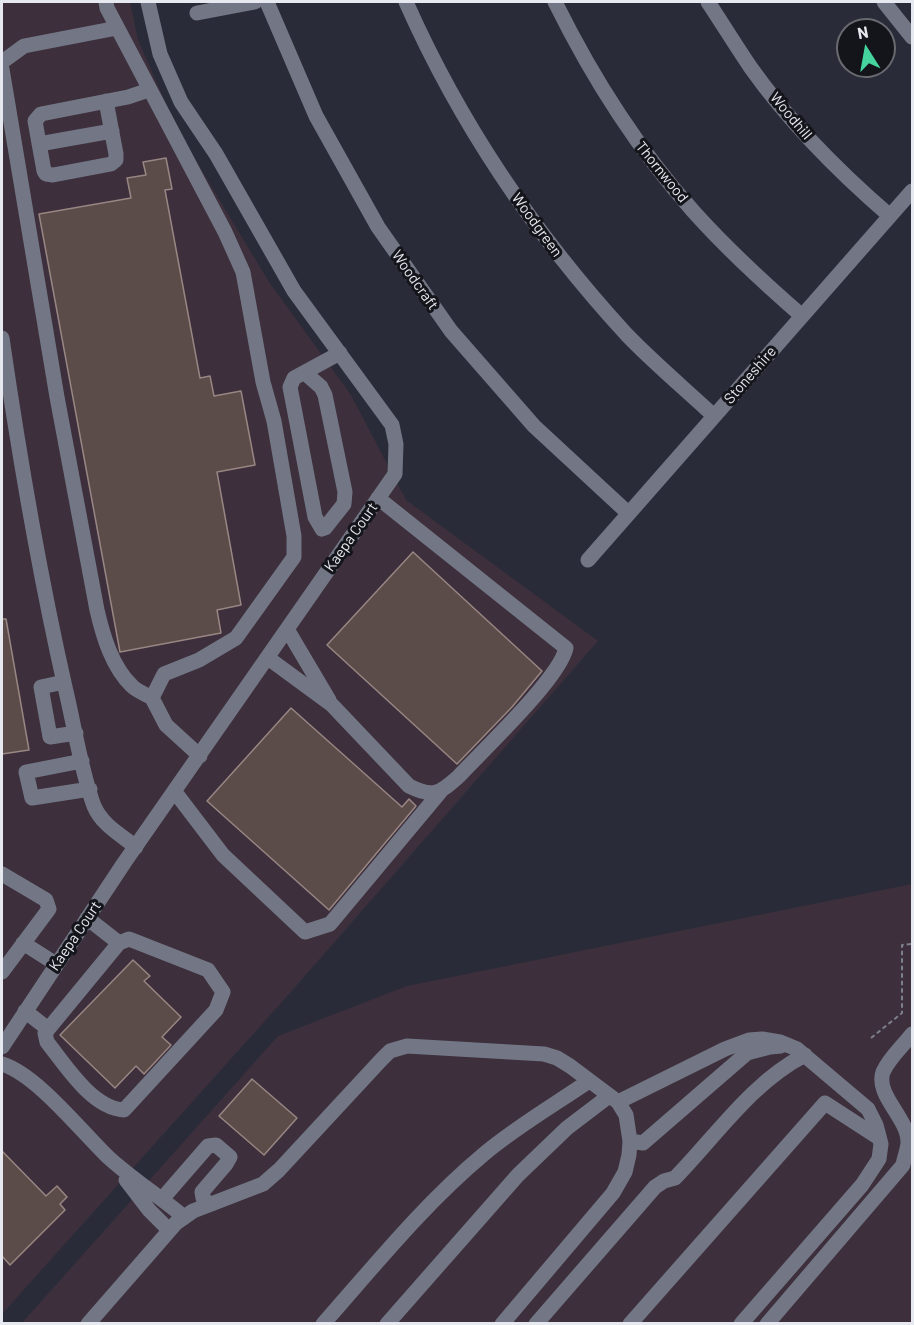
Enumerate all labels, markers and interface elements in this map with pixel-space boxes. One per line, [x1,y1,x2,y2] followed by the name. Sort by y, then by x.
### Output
[836,18,896,78] north arrow
[856,21,870,42] text: N
[766,89,816,143] street label: Woodhill
[632,138,692,206] street label: Thornwood
[508,190,566,260] street label: Woodgreen
[388,247,442,313] street label: Woodcraft
[720,342,780,408] street label: Stoneshire
[321,499,381,575] street label: Kaepa Court
[45,898,105,974] street label: Kaepa Court

